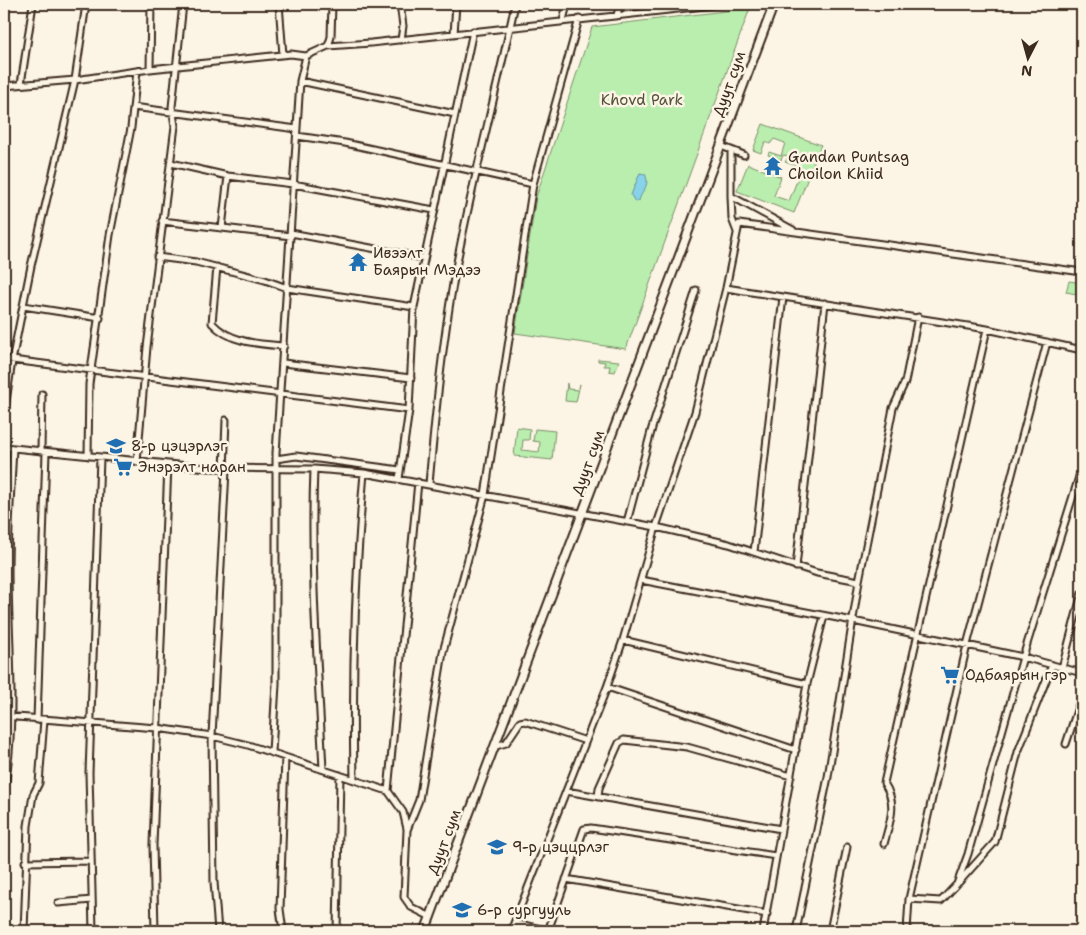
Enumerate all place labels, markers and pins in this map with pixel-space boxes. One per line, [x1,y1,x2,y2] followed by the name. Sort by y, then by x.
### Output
[788,147,909,184] place label: Gandan Puntsag Choilon Khiid
[762,155,784,177] temple icon: Gandan Puntsag Choilon Khiid
[373,243,481,280] place label: Ивээлт Баярын Мэдээ
[347,251,369,273] temple icon: Ивээлт Баярын Мэдээ
[105,435,127,457] school or university icon: 8-р цэцэрлэг
[131,436,227,456] place label: 8-р цэцэрлэг
[112,456,134,478] supermarket icon: Энэрэлт наран
[138,457,246,477] place label: Энэрэлт наран
[939,664,961,686] supermarket icon: Одбаярын гэр
[965,665,1067,685] place label: Одбаярын гэр
[486,836,508,858] school or university icon: 9-р цэццрлэг
[512,837,609,857] place label: 9-р цэццрлэг
[451,899,473,921] school or university icon: 6-р сургууль
[477,900,571,920] place label: 6-р сургууль

